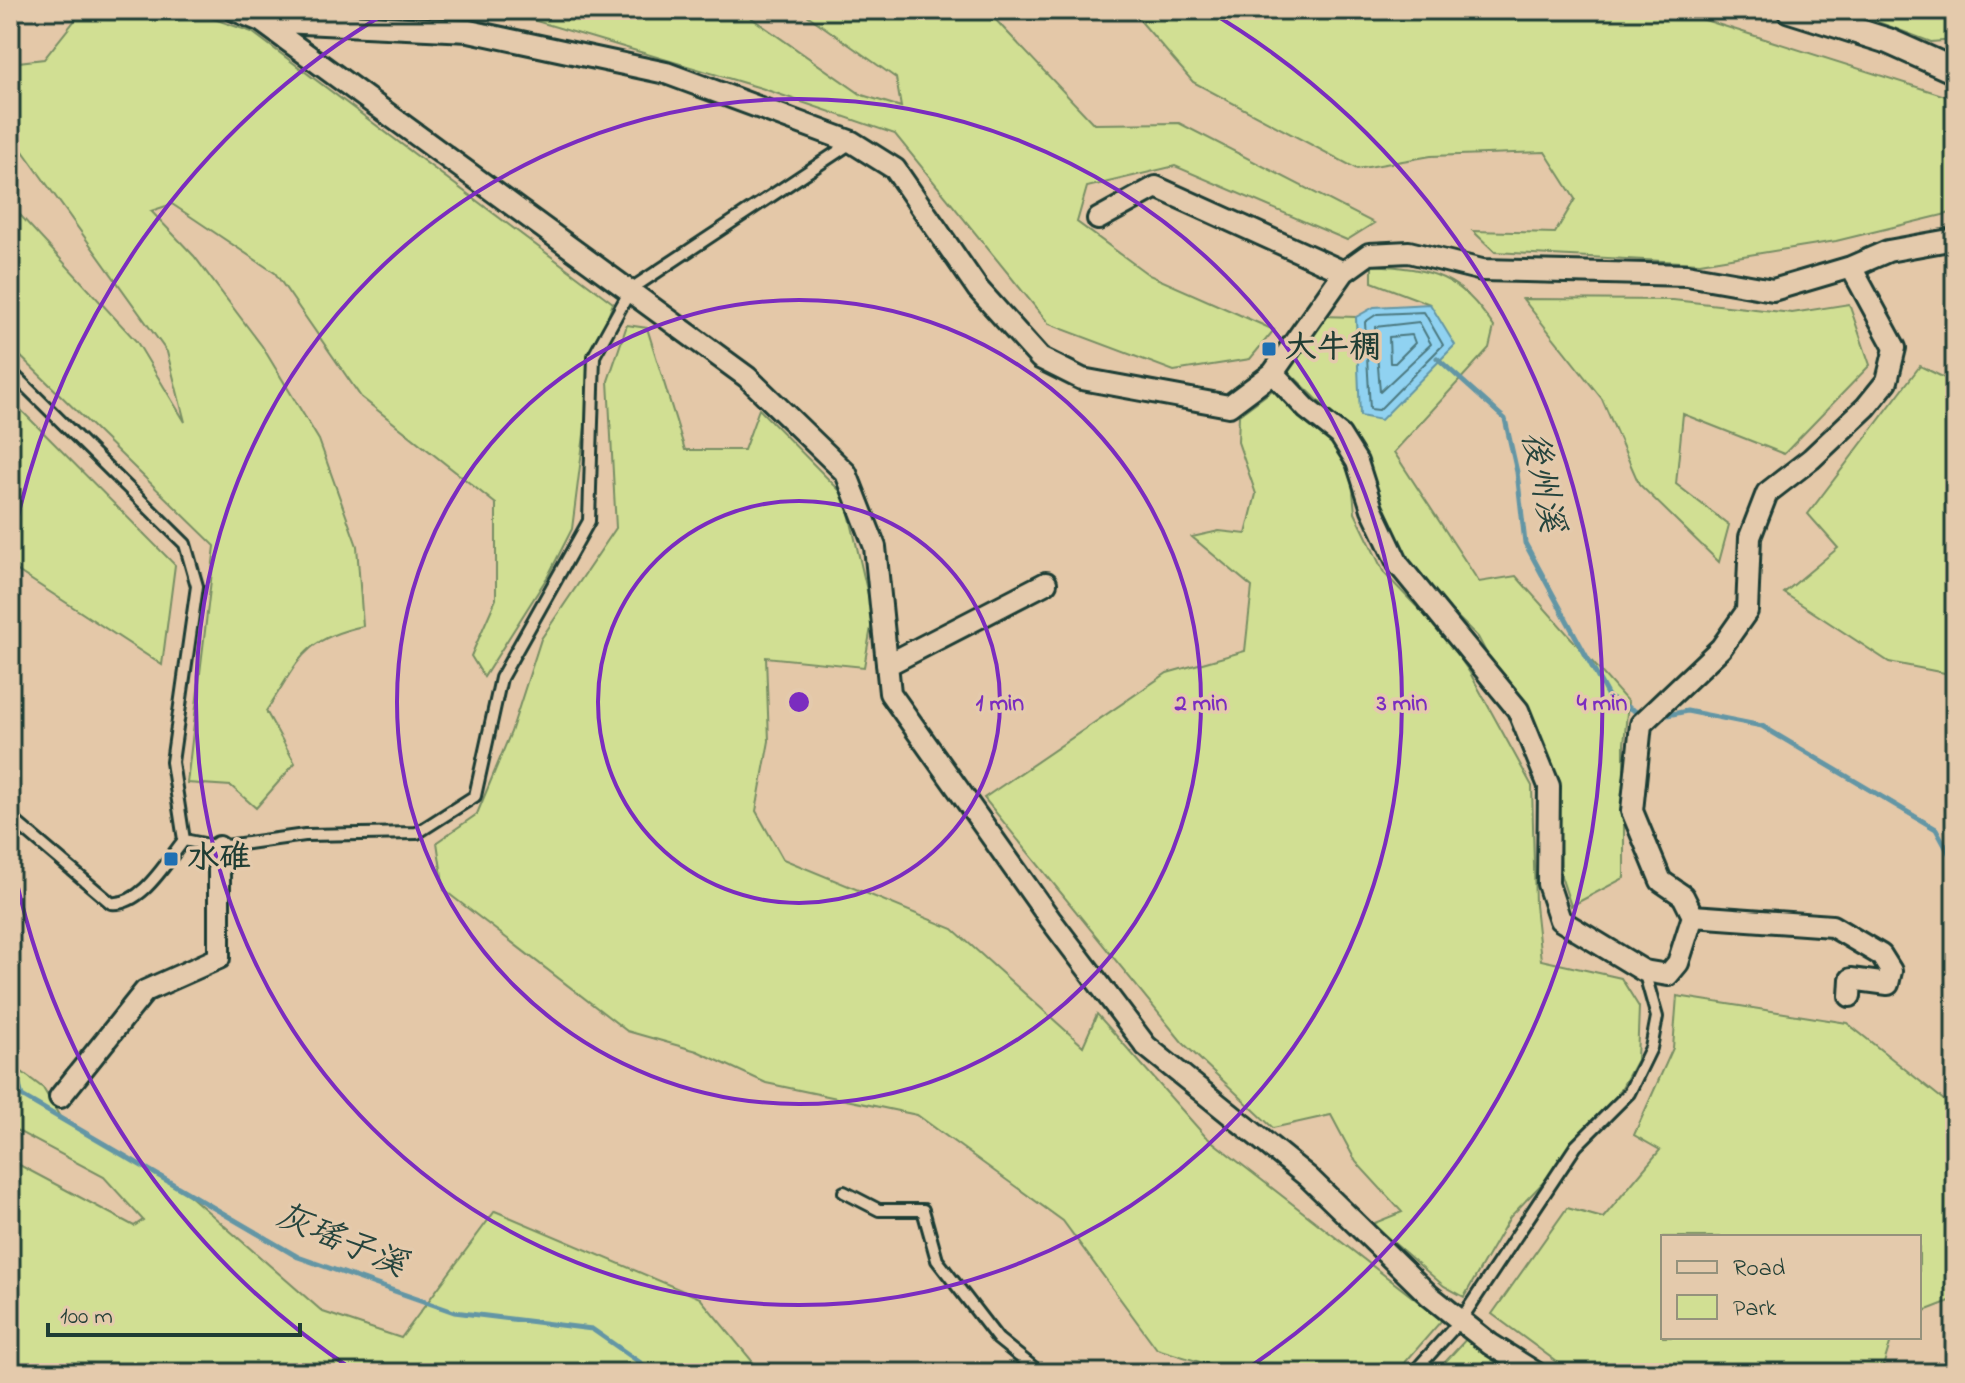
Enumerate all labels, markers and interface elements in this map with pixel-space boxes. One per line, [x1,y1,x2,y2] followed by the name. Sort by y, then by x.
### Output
[1285,326,1381,373] place label: 大牛稠
[1260,340,1278,358] marker: 大牛稠
[1507,427,1576,539] water label: 後州溪
[976,687,1024,722] text: 1 min
[1174,687,1228,722] text: 2 min
[1376,687,1428,722] text: 3 min
[1577,687,1627,722] text: 4 min
[785,688,813,716] centre of rings
[187,836,251,883] place label: 水碓
[162,850,180,868] marker: 水碓
[269,1192,415,1292] water label: 灰瑤子溪
[1661,1235,1921,1339] legend
[1733,1252,1786,1287] text: Road
[48,1287,300,1337] scale bar
[1733,1292,1777,1327] text: Park
[60,1300,113,1335] text: 100 m

